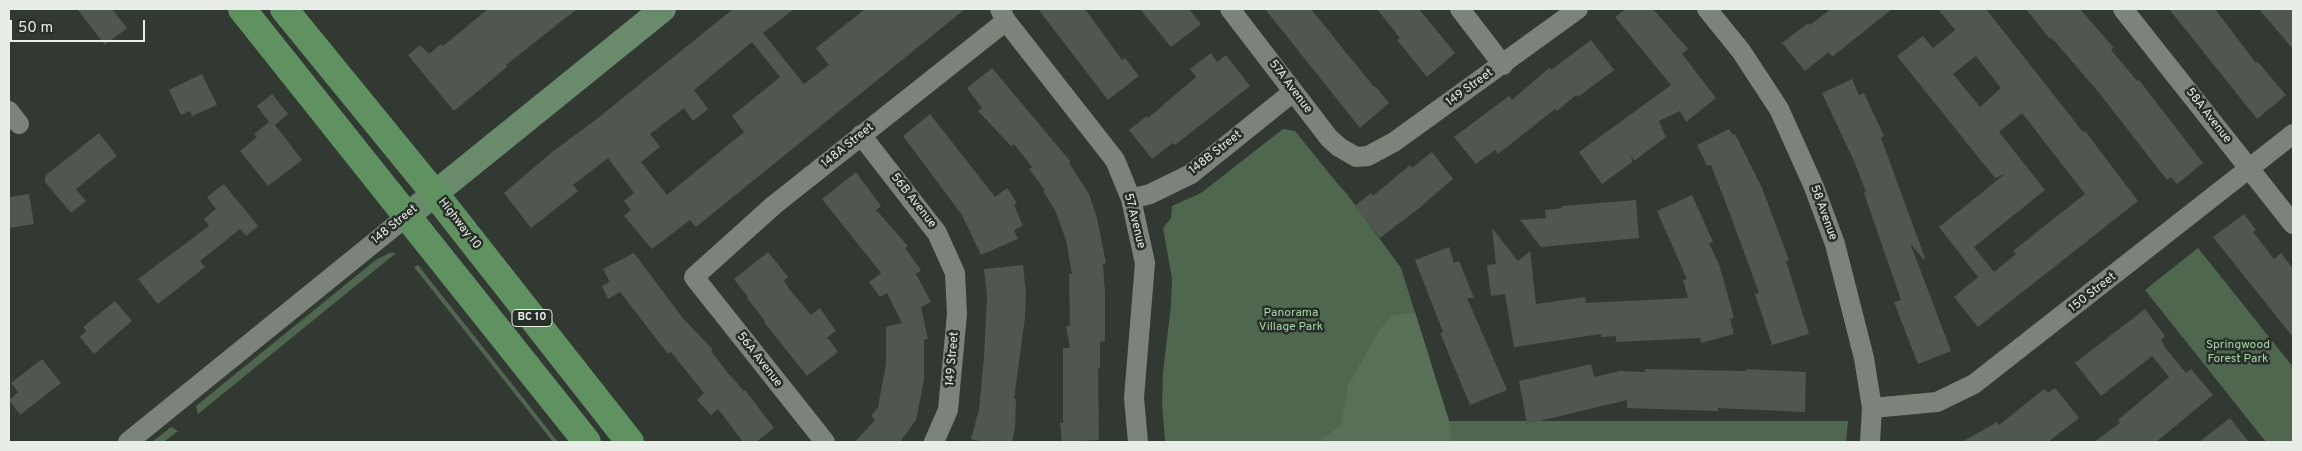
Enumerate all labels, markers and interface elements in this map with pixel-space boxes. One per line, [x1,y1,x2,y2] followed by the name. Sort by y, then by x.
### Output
[12,10,148,42] scale bar
[18,19,53,38] text: 50 m
[1265,57,1315,117] street label: 57A Avenue
[1444,66,1496,110] street label: 149 Street
[2182,86,2234,146] street label: 58A Avenue
[819,121,877,171] street label: 148A Street
[1187,128,1245,178] street label: 148B Street
[887,171,939,231] street label: 56B Avenue
[1806,183,1840,243] street label: 58 Avenue
[1120,192,1148,250] street label: 57 Avenue
[435,196,483,252] street label: Highway 10
[369,202,421,248] street label: 148 Street
[2067,270,2119,316] street label: 150 Street
[1259,307,1323,335] park label: Panorama Village Park
[512,310,552,326] road number: BC 10
[733,330,785,390] street label: 56A Avenue
[943,331,963,387] street label: 149 Street
[2206,339,2270,367] park label: Springwood Forest Park

